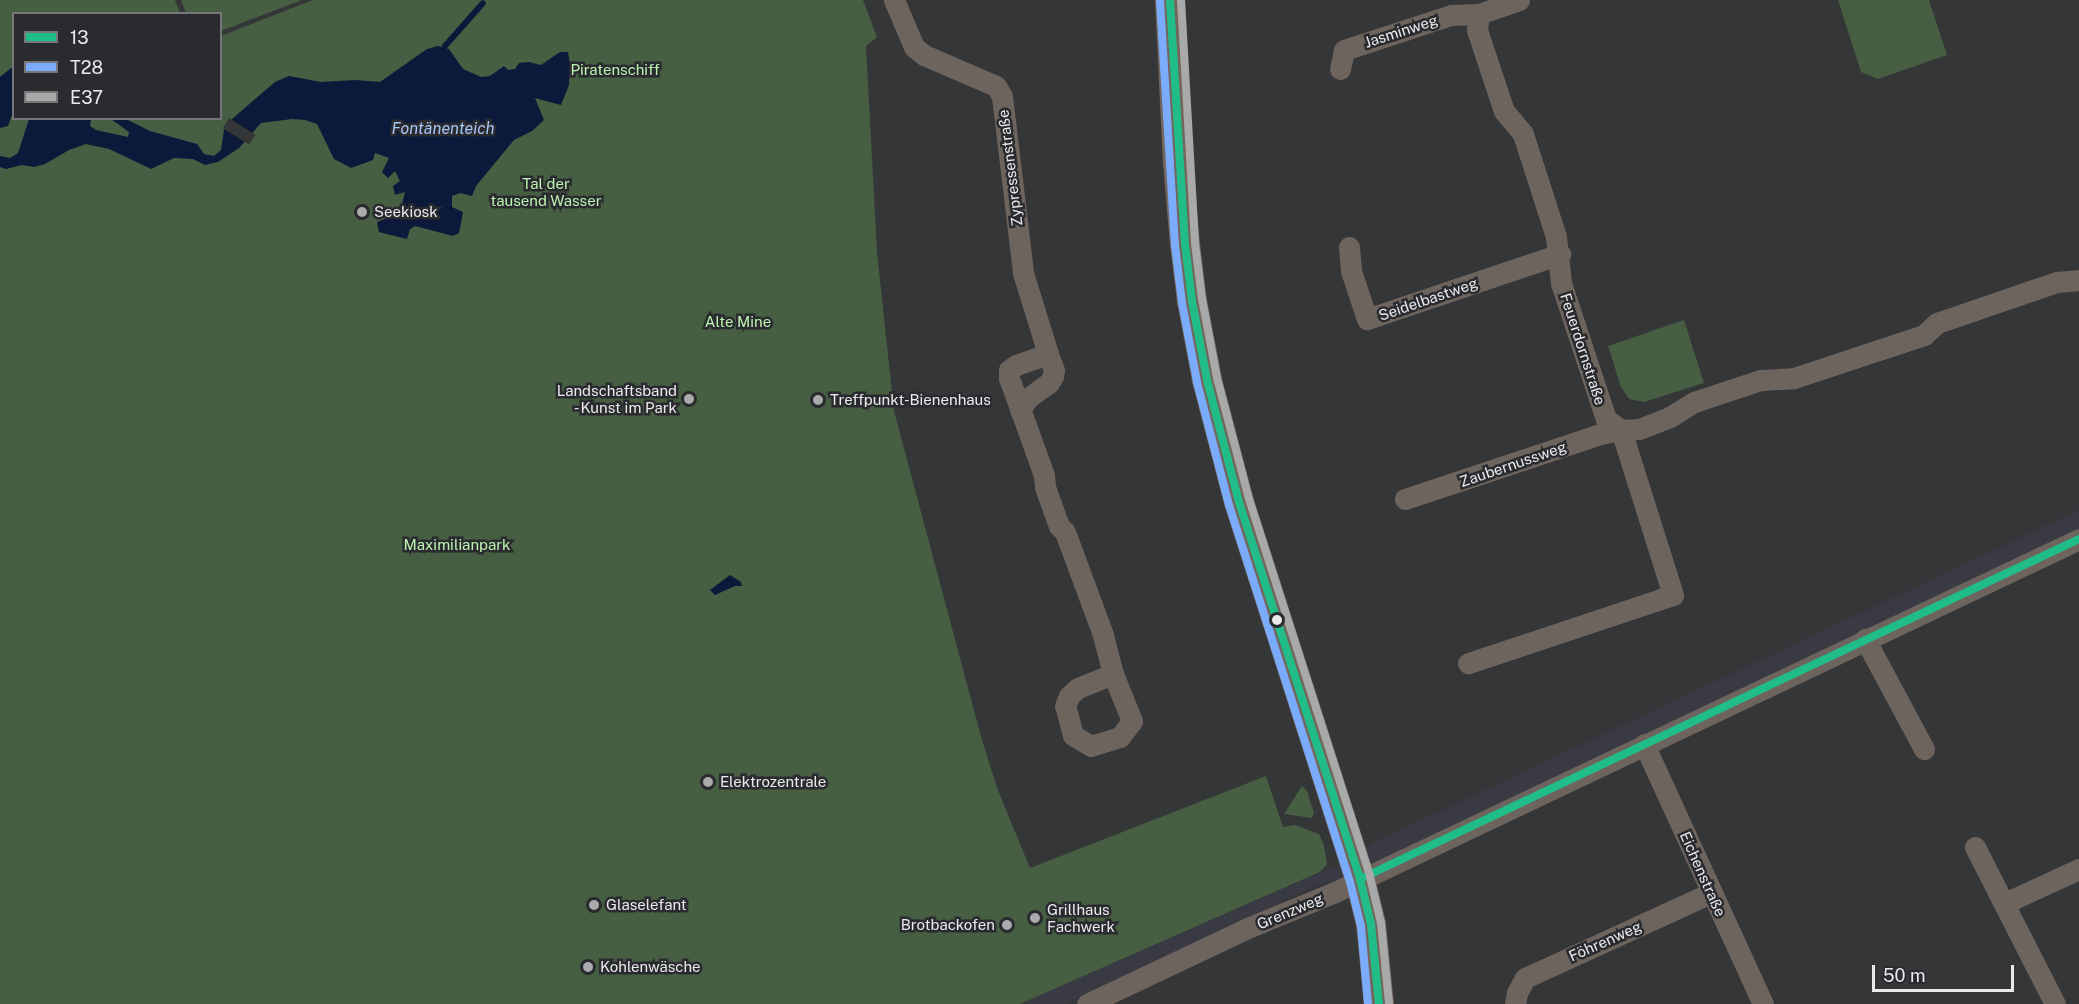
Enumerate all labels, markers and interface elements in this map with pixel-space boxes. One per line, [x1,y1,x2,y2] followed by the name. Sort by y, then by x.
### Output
[1362,11,1440,51] street label: Jasminweg
[12,12,222,120] legend
[70,27,89,48] text: 13
[70,57,103,78] text: T28
[570,61,660,79] park label: Piratenschiff
[70,87,103,108] text: E37
[994,109,1026,227] street label: Zypressenstraße
[392,119,494,139] water label: Fontänenteich
[490,174,602,209] park label: Tal der tausend Wasser
[374,203,438,221] place label: Seekiosk
[355,205,369,219] marker: Seekiosk
[1376,274,1480,324] street label: Seidelbastweg
[1556,291,1610,407] street label: Feuerdornstraße
[705,313,771,331] park label: Alte Mine
[557,381,677,416] place label: Landschaftsband - Kunst im Park
[830,391,991,409] place label: Treffpunkt-Bienenhaus
[682,392,696,406] marker: Landschaftsband - Kunst im Park
[811,393,825,407] marker: Treffpunkt-Bienenhaus
[1457,437,1569,491] street label: Zaubernussweg
[404,536,510,554] park label: Maximilianpark
[1271,614,1283,626] unlabelled marker
[720,773,826,791] place label: Elektrozentrale
[701,775,715,789] marker: Elektrozentrale
[1676,829,1730,919] street label: Eichenstraße
[1254,889,1326,933] street label: Grenzweg
[606,896,687,914] place label: Glaselefant
[587,898,601,912] marker: Glaselefant
[1047,900,1115,935] place label: Grillhaus Fachwerk
[1028,911,1042,925] marker: Grillhaus Fachwerk
[901,916,995,934] place label: Brotbackofen
[1566,917,1644,965] street label: Föhrenweg
[1000,918,1014,932] marker: Brotbackofen
[1875,953,2018,991] scale bar
[600,958,701,976] place label: Kohlenwäsche
[581,960,595,974] marker: Kohlenwäsche
[1883,965,1926,986] text: 50 m

